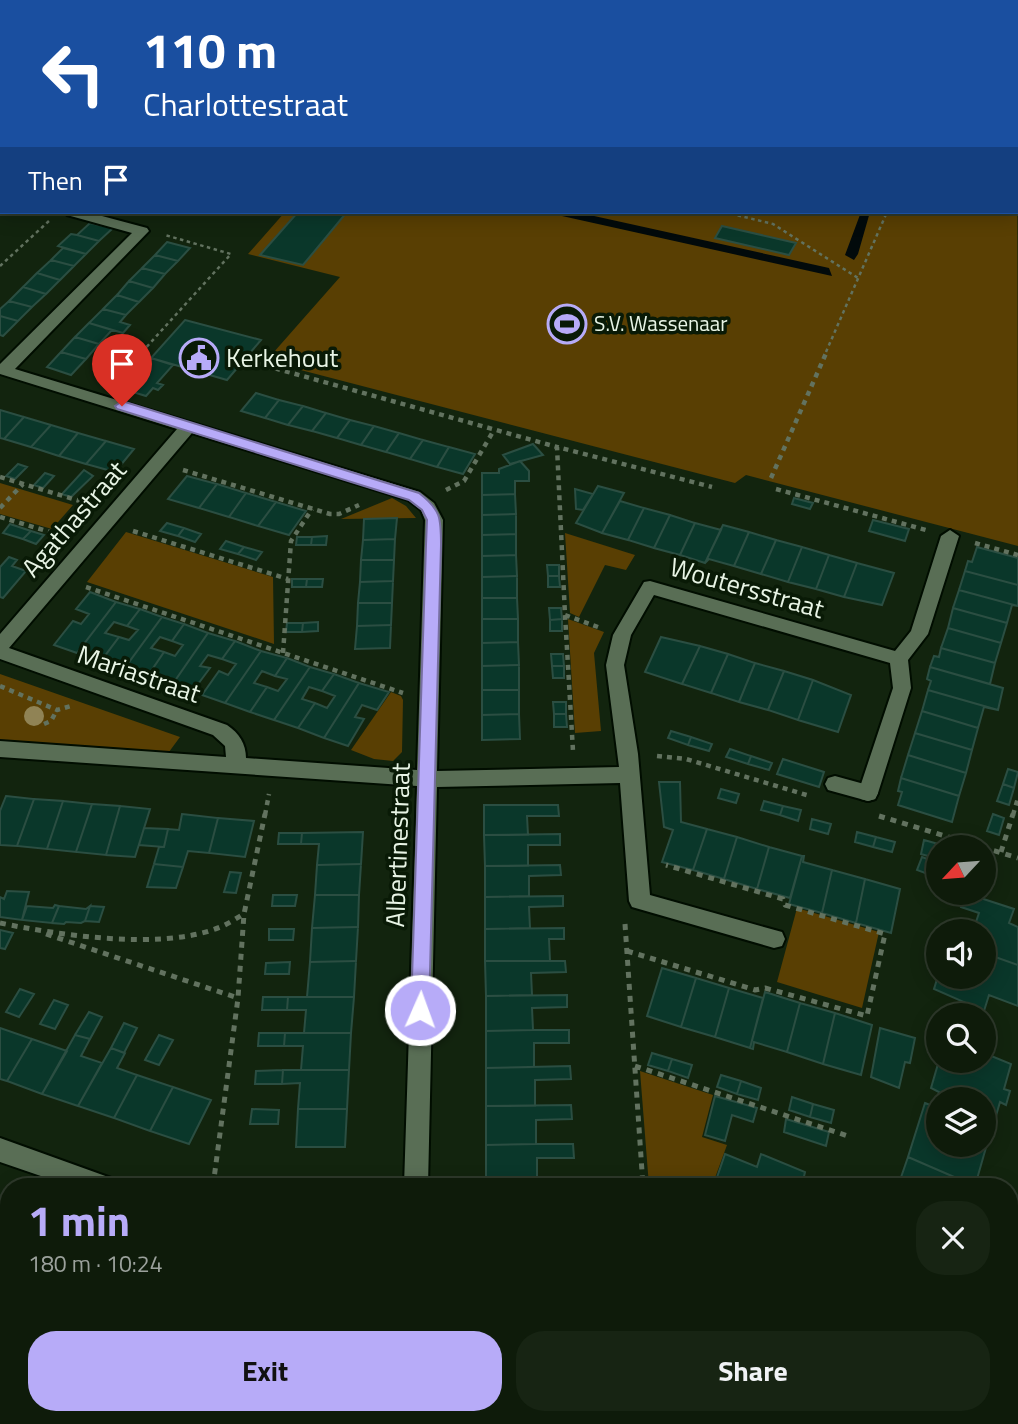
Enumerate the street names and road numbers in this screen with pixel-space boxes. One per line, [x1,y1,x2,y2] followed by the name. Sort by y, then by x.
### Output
[12,452,135,585] street label: Agathastraat
[665,547,829,628] street label: Woutersstraat
[72,634,206,713] street label: Mariastraat
[375,762,420,928] street label: Albertinestraat

